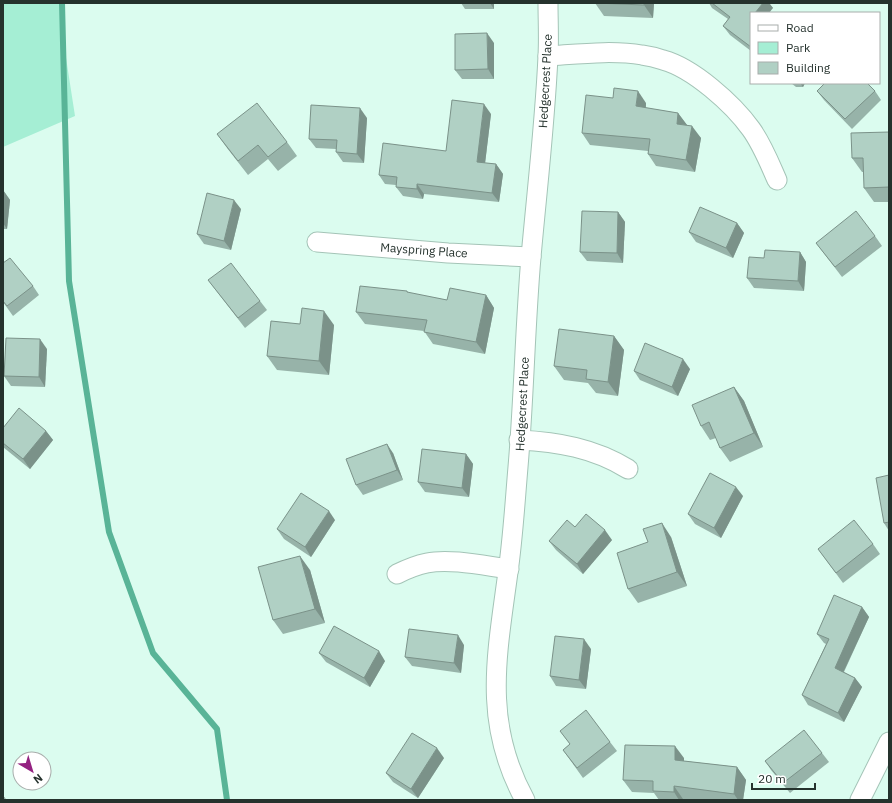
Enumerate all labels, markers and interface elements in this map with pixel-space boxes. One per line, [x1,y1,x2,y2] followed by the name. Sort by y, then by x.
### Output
[750,12,880,84] legend
[786,20,814,35] text: Road
[535,33,555,128] street label: Hedgecrest Place
[786,40,811,55] text: Park
[786,60,831,75] text: Building
[380,239,469,261] street label: Mayspring Place
[512,356,532,451] street label: Hedgecrest Place
[12,751,52,791] north arrow
[752,765,815,791] scale bar
[31,771,46,787] text: N
[758,771,786,786] text: 20 m

